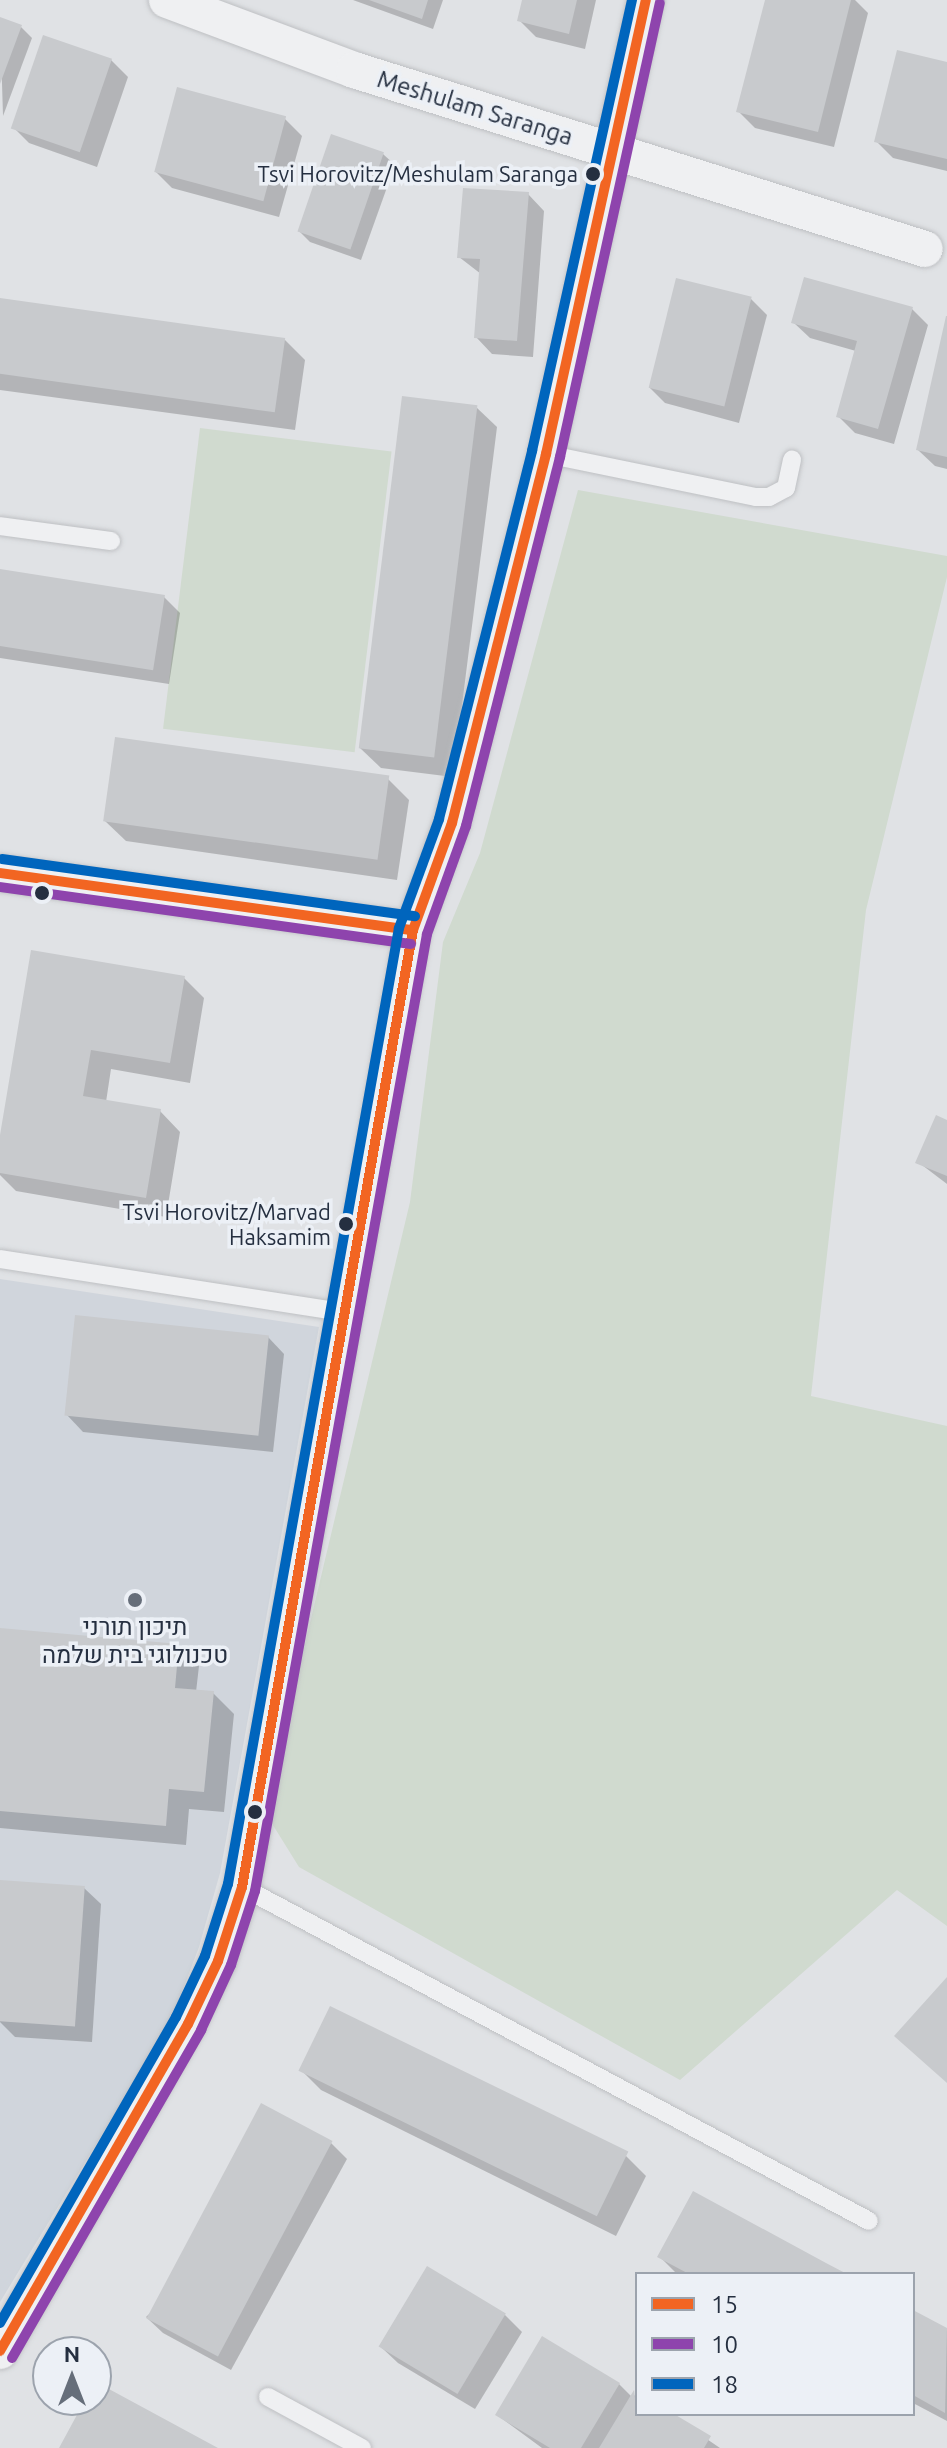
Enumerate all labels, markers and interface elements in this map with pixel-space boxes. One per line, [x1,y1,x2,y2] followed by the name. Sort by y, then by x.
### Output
[374,65,576,151] street label: Meshulam Saranga
[258,161,578,187] place label: Tsvi Horovitz/Meshulam Saranga
[585,166,601,182] marker: Tsvi Horovitz/Meshulam Saranga
[34,885,50,901] unlabelled marker
[122,1198,331,1250] place label: Tsvi Horovitz/Marvad Haksamim
[338,1216,354,1232] marker: Tsvi Horovitz/Marvad Haksamim
[126,1591,144,1609] marker: תיכון תורני טכנולוגי בית שלמה
[42,1613,228,1669] place label: תיכון תורני טכנולוגי בית שלמה
[247,1804,263,1820] unlabelled marker
[635,2272,915,2416] legend
[711,2291,738,2318] text: 15
[711,2331,738,2358] text: 10
[32,2336,112,2416] north arrow
[64,2341,80,2366] text: N
[711,2371,738,2398] text: 18

